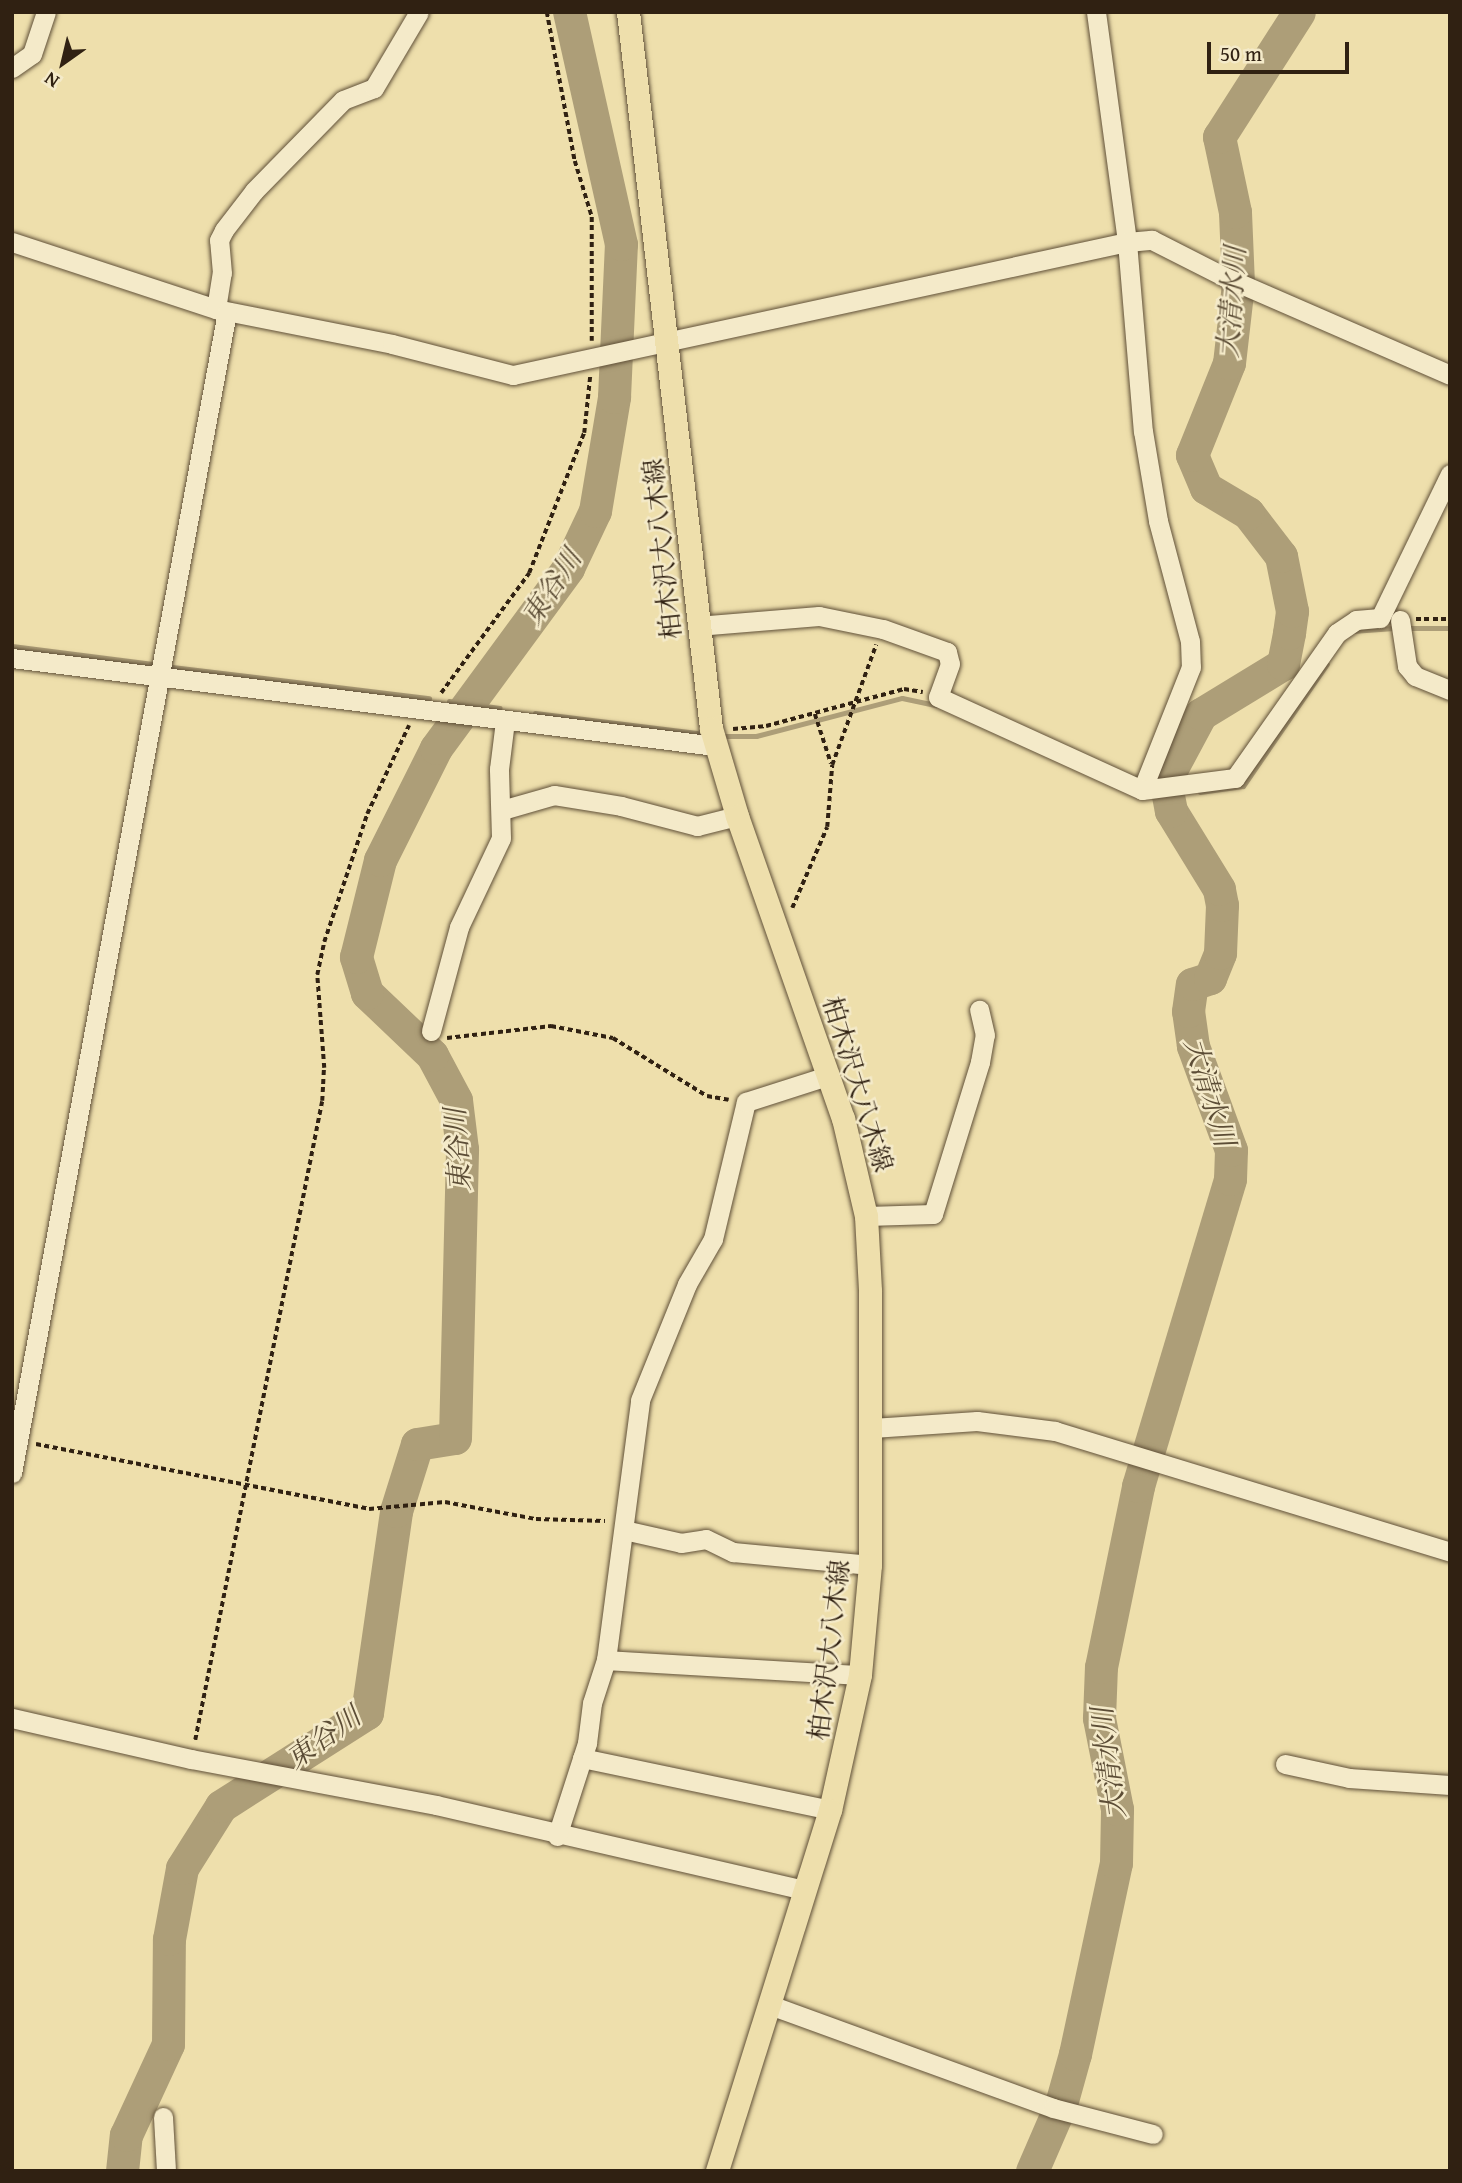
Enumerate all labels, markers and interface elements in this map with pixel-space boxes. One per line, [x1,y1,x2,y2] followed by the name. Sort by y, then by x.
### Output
[28,28,98,98] north arrow
[1210,28,1352,72] scale bar
[1220,38,1262,69] text: 50 m
[38,65,64,96] text: N
[1210,245,1252,359] water label: 大清水川
[637,457,687,641] street label: 柏木沢大八木線
[514,543,588,631] water label: 東谷川
[816,992,900,1176] street label: 柏木沢大八木線
[1178,1034,1242,1150] water label: 大清水川
[437,1107,477,1193] water label: 東谷川
[802,1558,856,1742] street label: 柏木沢大八木線
[279,1699,367,1775] water label: 東谷川
[1085,1705,1131,1821] water label: 大清水川

